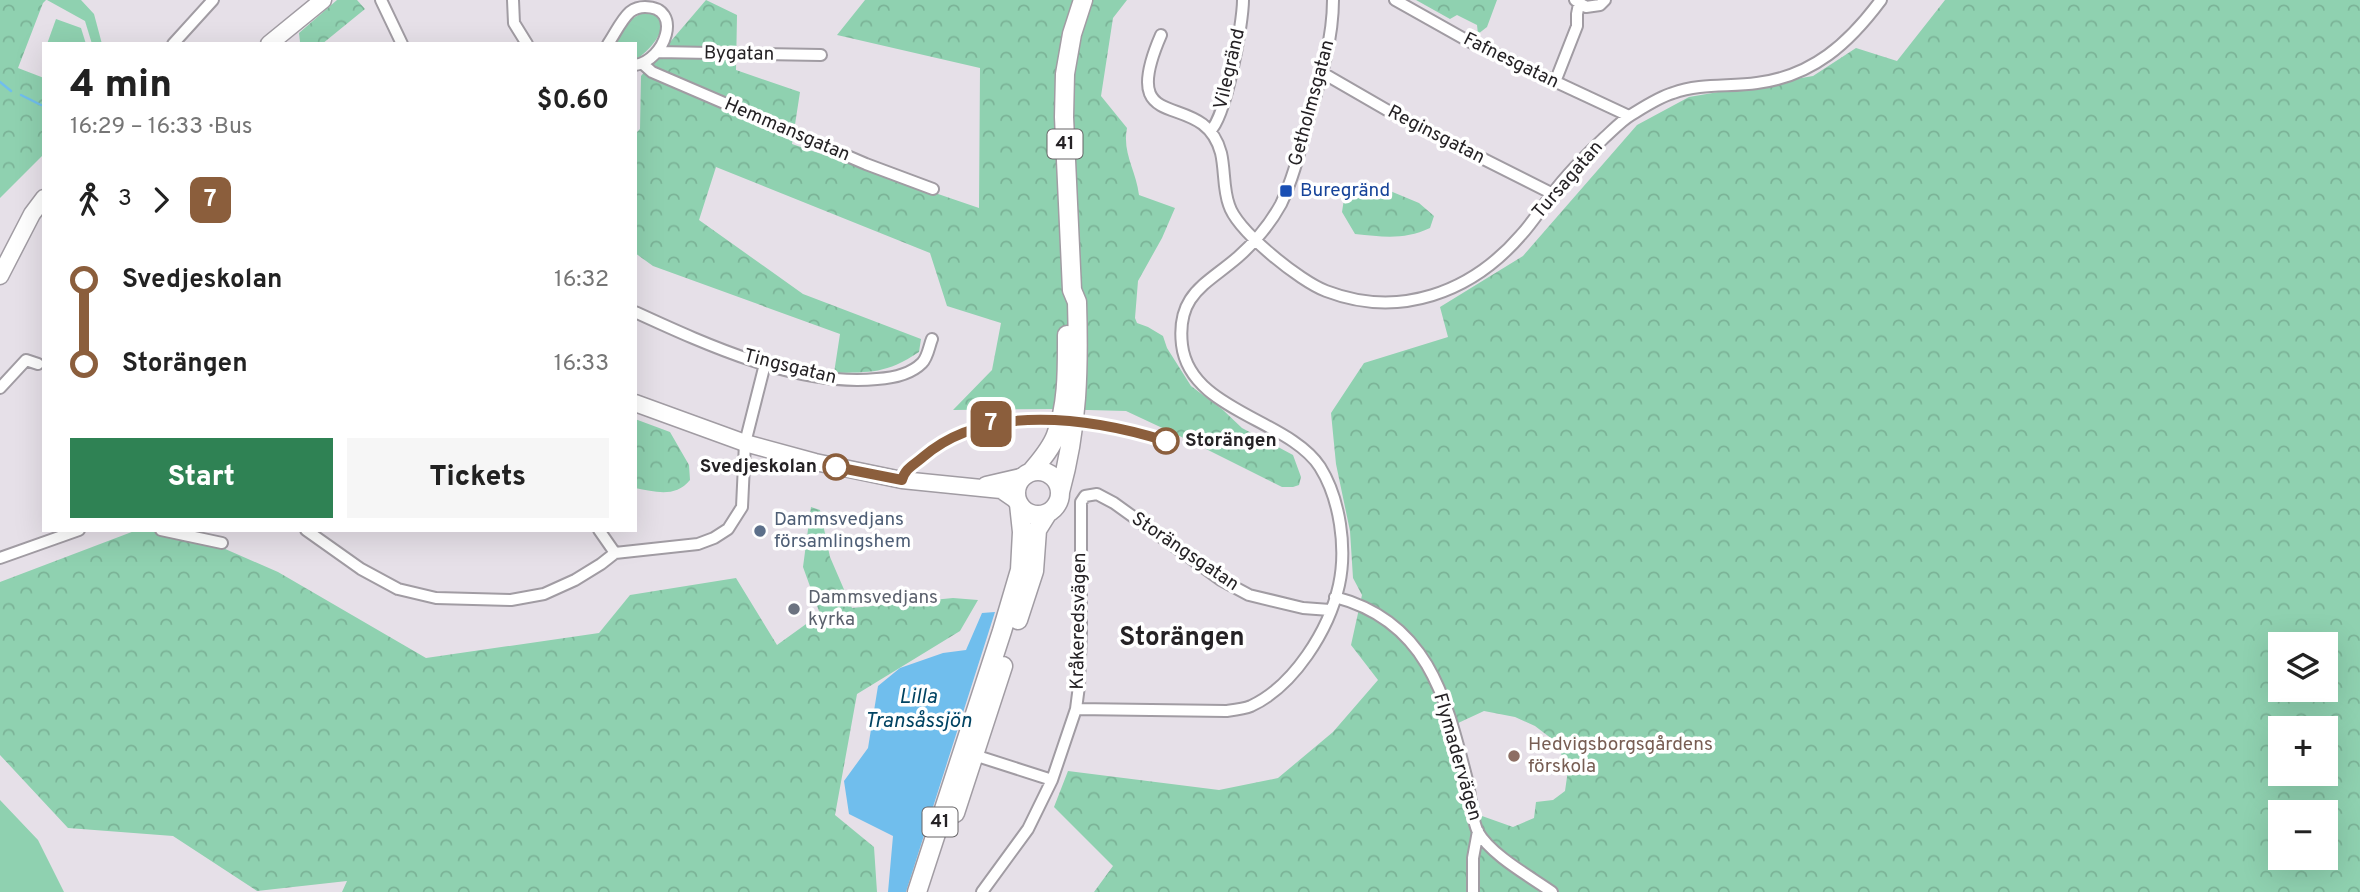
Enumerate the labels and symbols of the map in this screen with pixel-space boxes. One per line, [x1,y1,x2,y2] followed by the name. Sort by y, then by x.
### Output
[1209,26,1251,112] street label: Vilegränd
[1459,27,1563,95] street label: Fafnesgatan
[1284,37,1340,169] street label: Getholmsgatan
[704,41,774,67] street label: Bygatan
[720,93,854,167] street label: Hemmansgatan
[1383,100,1489,170] street label: Reginsgatan
[1048,130,1082,159] road number: 41
[1528,136,1608,224] street label: Tursagatan
[1300,179,1390,203] place label: Buregränd
[1278,183,1294,199] marker: Buregränd
[741,344,839,390] street label: Tingsgatan
[968,401,1014,447] line badge: 7
[1153,428,1179,454] marker: Storängen
[1185,429,1277,453] place label: Storängen
[823,454,849,480] marker: Svedjeskolan
[700,455,817,479] place label: Svedjeskolan
[1127,507,1243,597] street label: Storängsgatan
[774,508,911,554] place label: Dammsvedjans församlingshem
[752,523,768,539] marker: Dammsvedjans församlingshem
[1066,552,1092,690] street label: Kråkeredsvägen
[808,586,938,632] place label: Dammsvedjans kyrka
[786,601,802,617] marker: Dammsvedjans kyrka
[1119,622,1245,655] district label: Storängen
[864,684,972,735] water label: Lilla Transåssjön
[1427,690,1487,824] street label: Flymadervägen
[1528,733,1713,779] place label: Hedvigsborgsgårdens förskola
[1506,748,1522,764] marker: Hedvigsborgsgårdens förskola
[922,808,958,836] road number: 41

